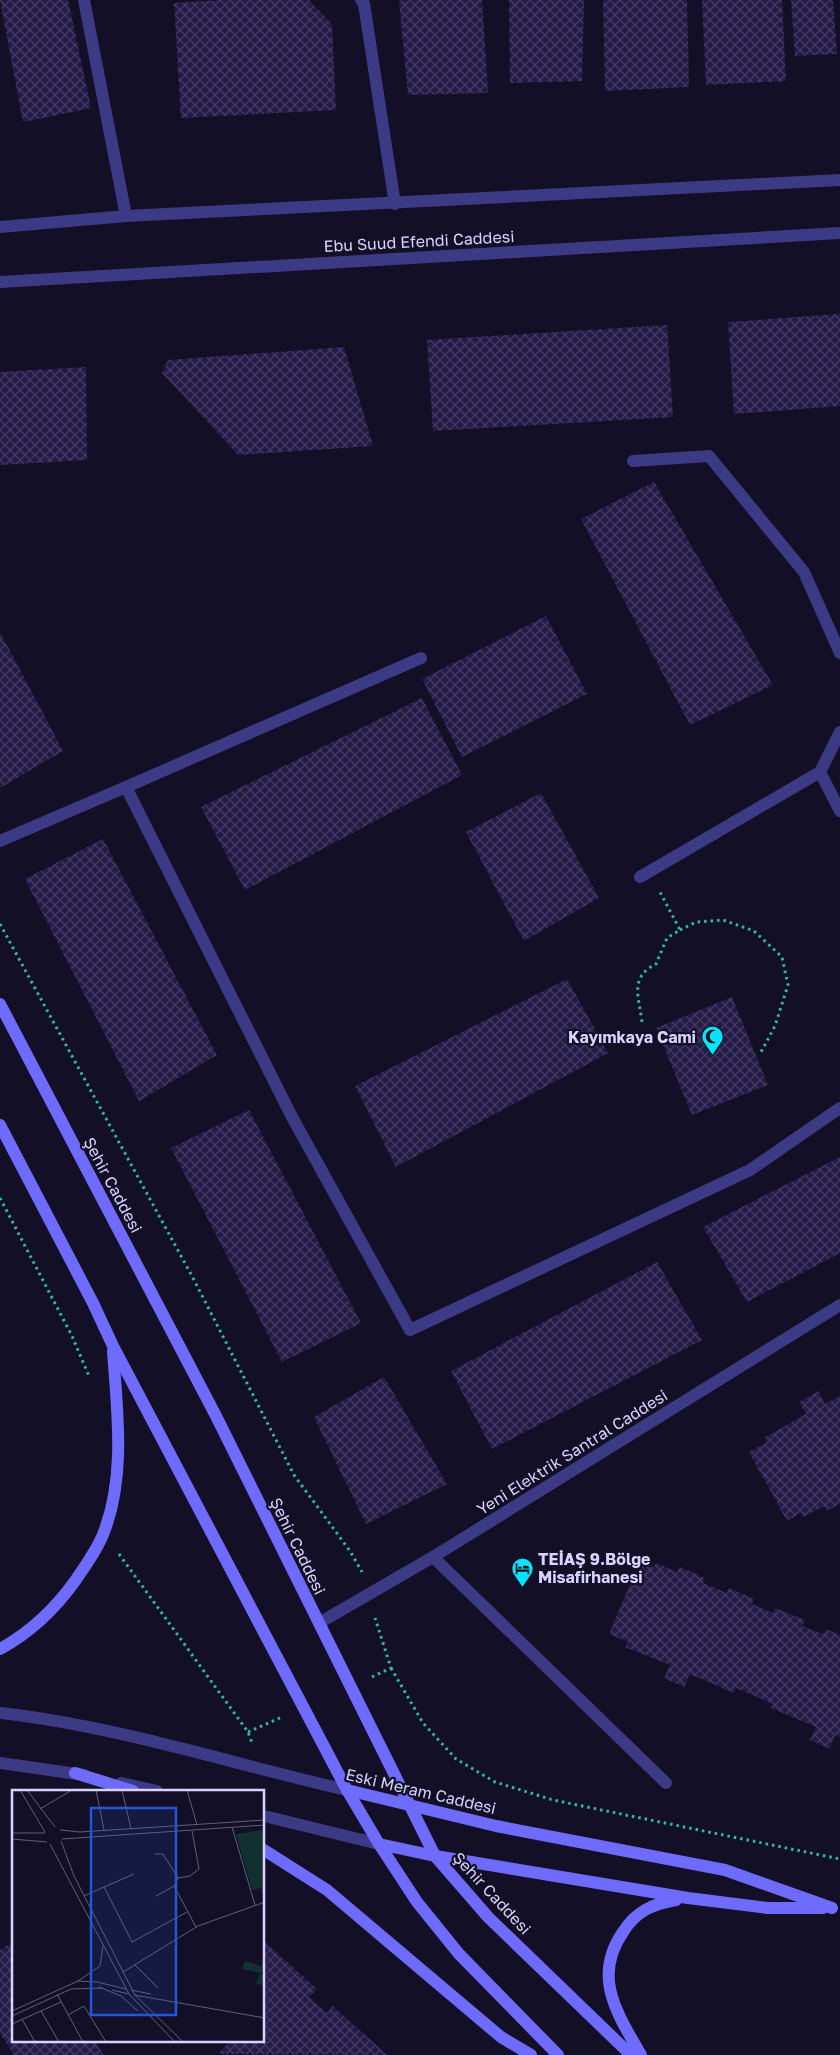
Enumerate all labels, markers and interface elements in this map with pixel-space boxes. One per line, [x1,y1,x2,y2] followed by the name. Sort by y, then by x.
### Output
[323,226,515,256] street label: Ebu Suud Efendi Caddesi
[700,1025,724,1056] mosque icon: Kayımkaya Cami
[568,1027,696,1047] place label: Kayımkaya Cami
[79,1134,147,1236] street label: Şehir Caddesi
[473,1385,671,1519] street label: Yeni Elektrik Santral Caddesi
[266,1494,330,1598] street label: Şehir Caddesi
[538,1549,650,1587] place label: TEİAŞ 9.Bölge Misafirhanesi
[510,1556,534,1587] hotel icon: TEİAŞ 9.Bölge Misafirhanesi
[344,1764,498,1818] street label: Eski Meram Caddesi
[12,1790,265,2042] inset map
[449,1848,535,1938] street label: Şehir Caddesi

